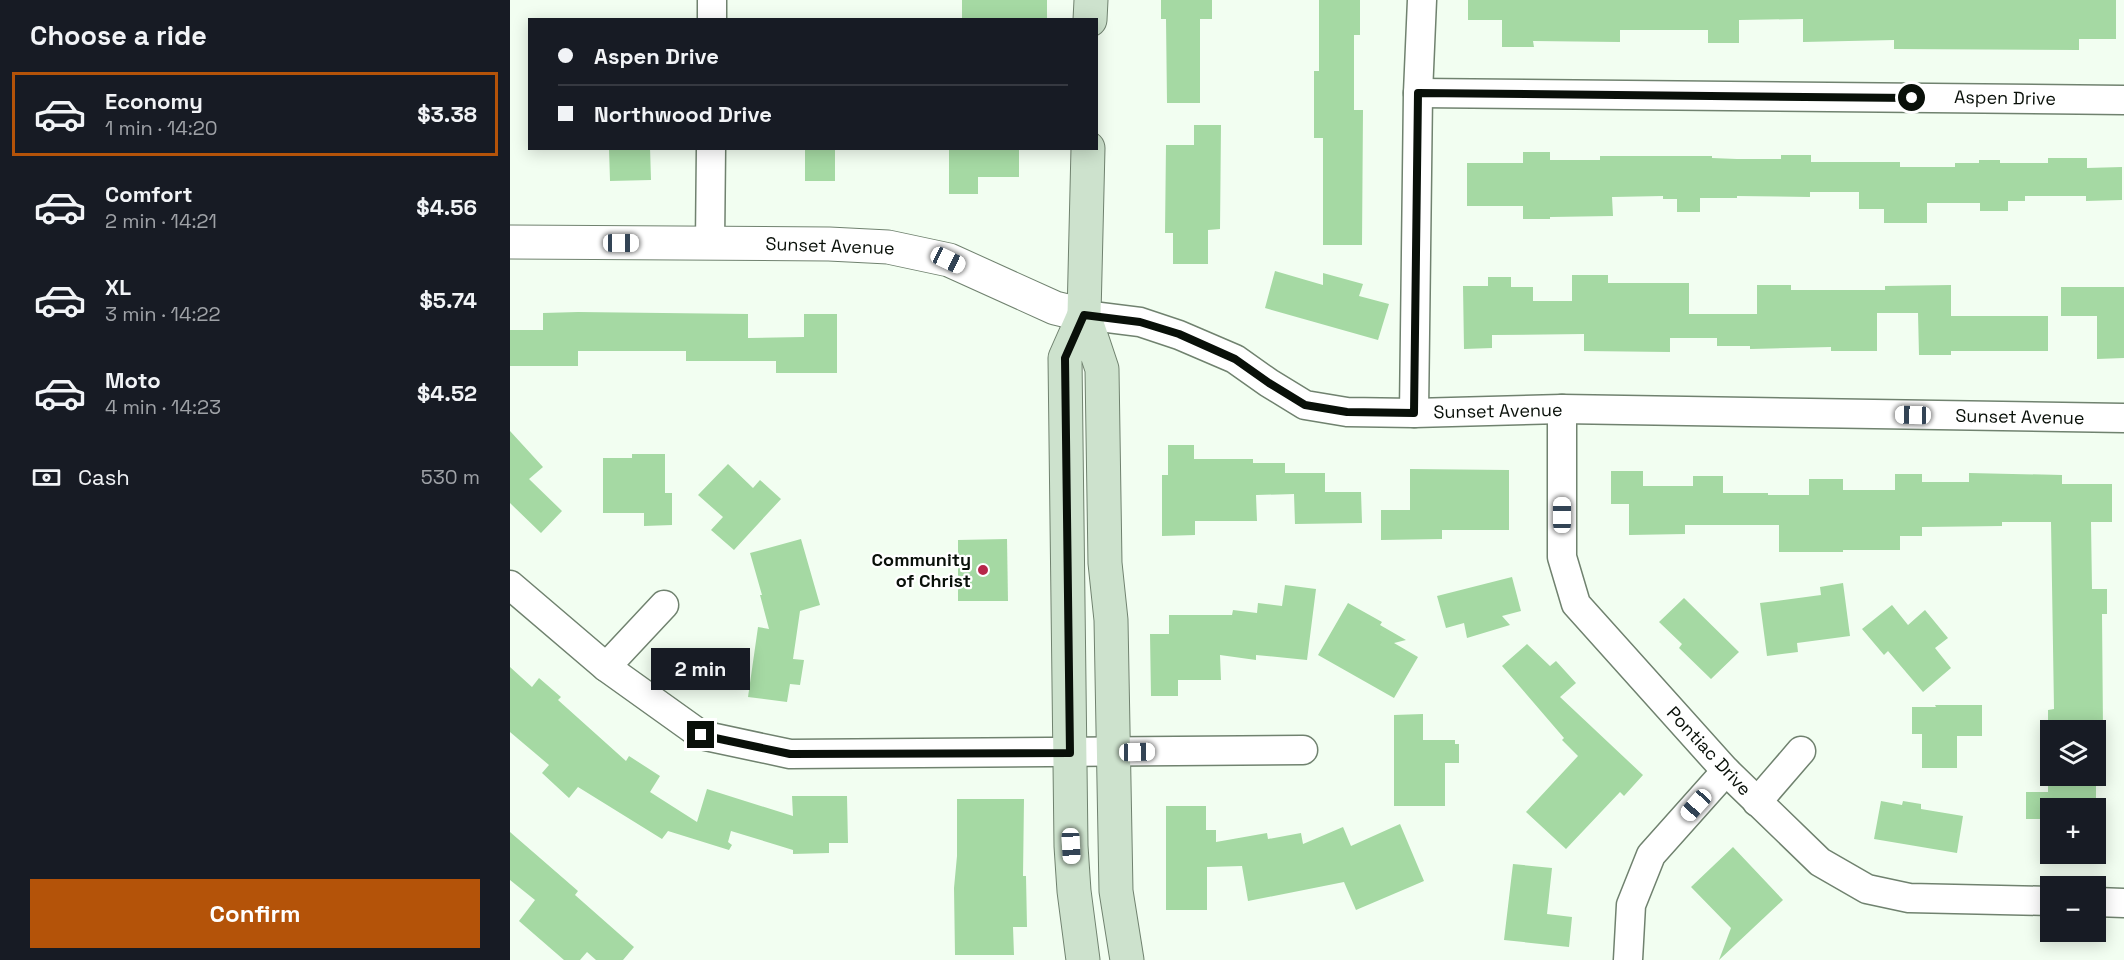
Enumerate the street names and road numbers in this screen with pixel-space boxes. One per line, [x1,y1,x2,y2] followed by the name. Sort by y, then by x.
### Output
[1954,85,2056,110] street label: Aspen Drive
[765,232,895,259] street label: Sunset Avenue
[1433,398,1563,423] street label: Sunset Avenue
[1955,404,2085,429] street label: Sunset Avenue
[1662,701,1757,800] street label: Pontiac Drive

